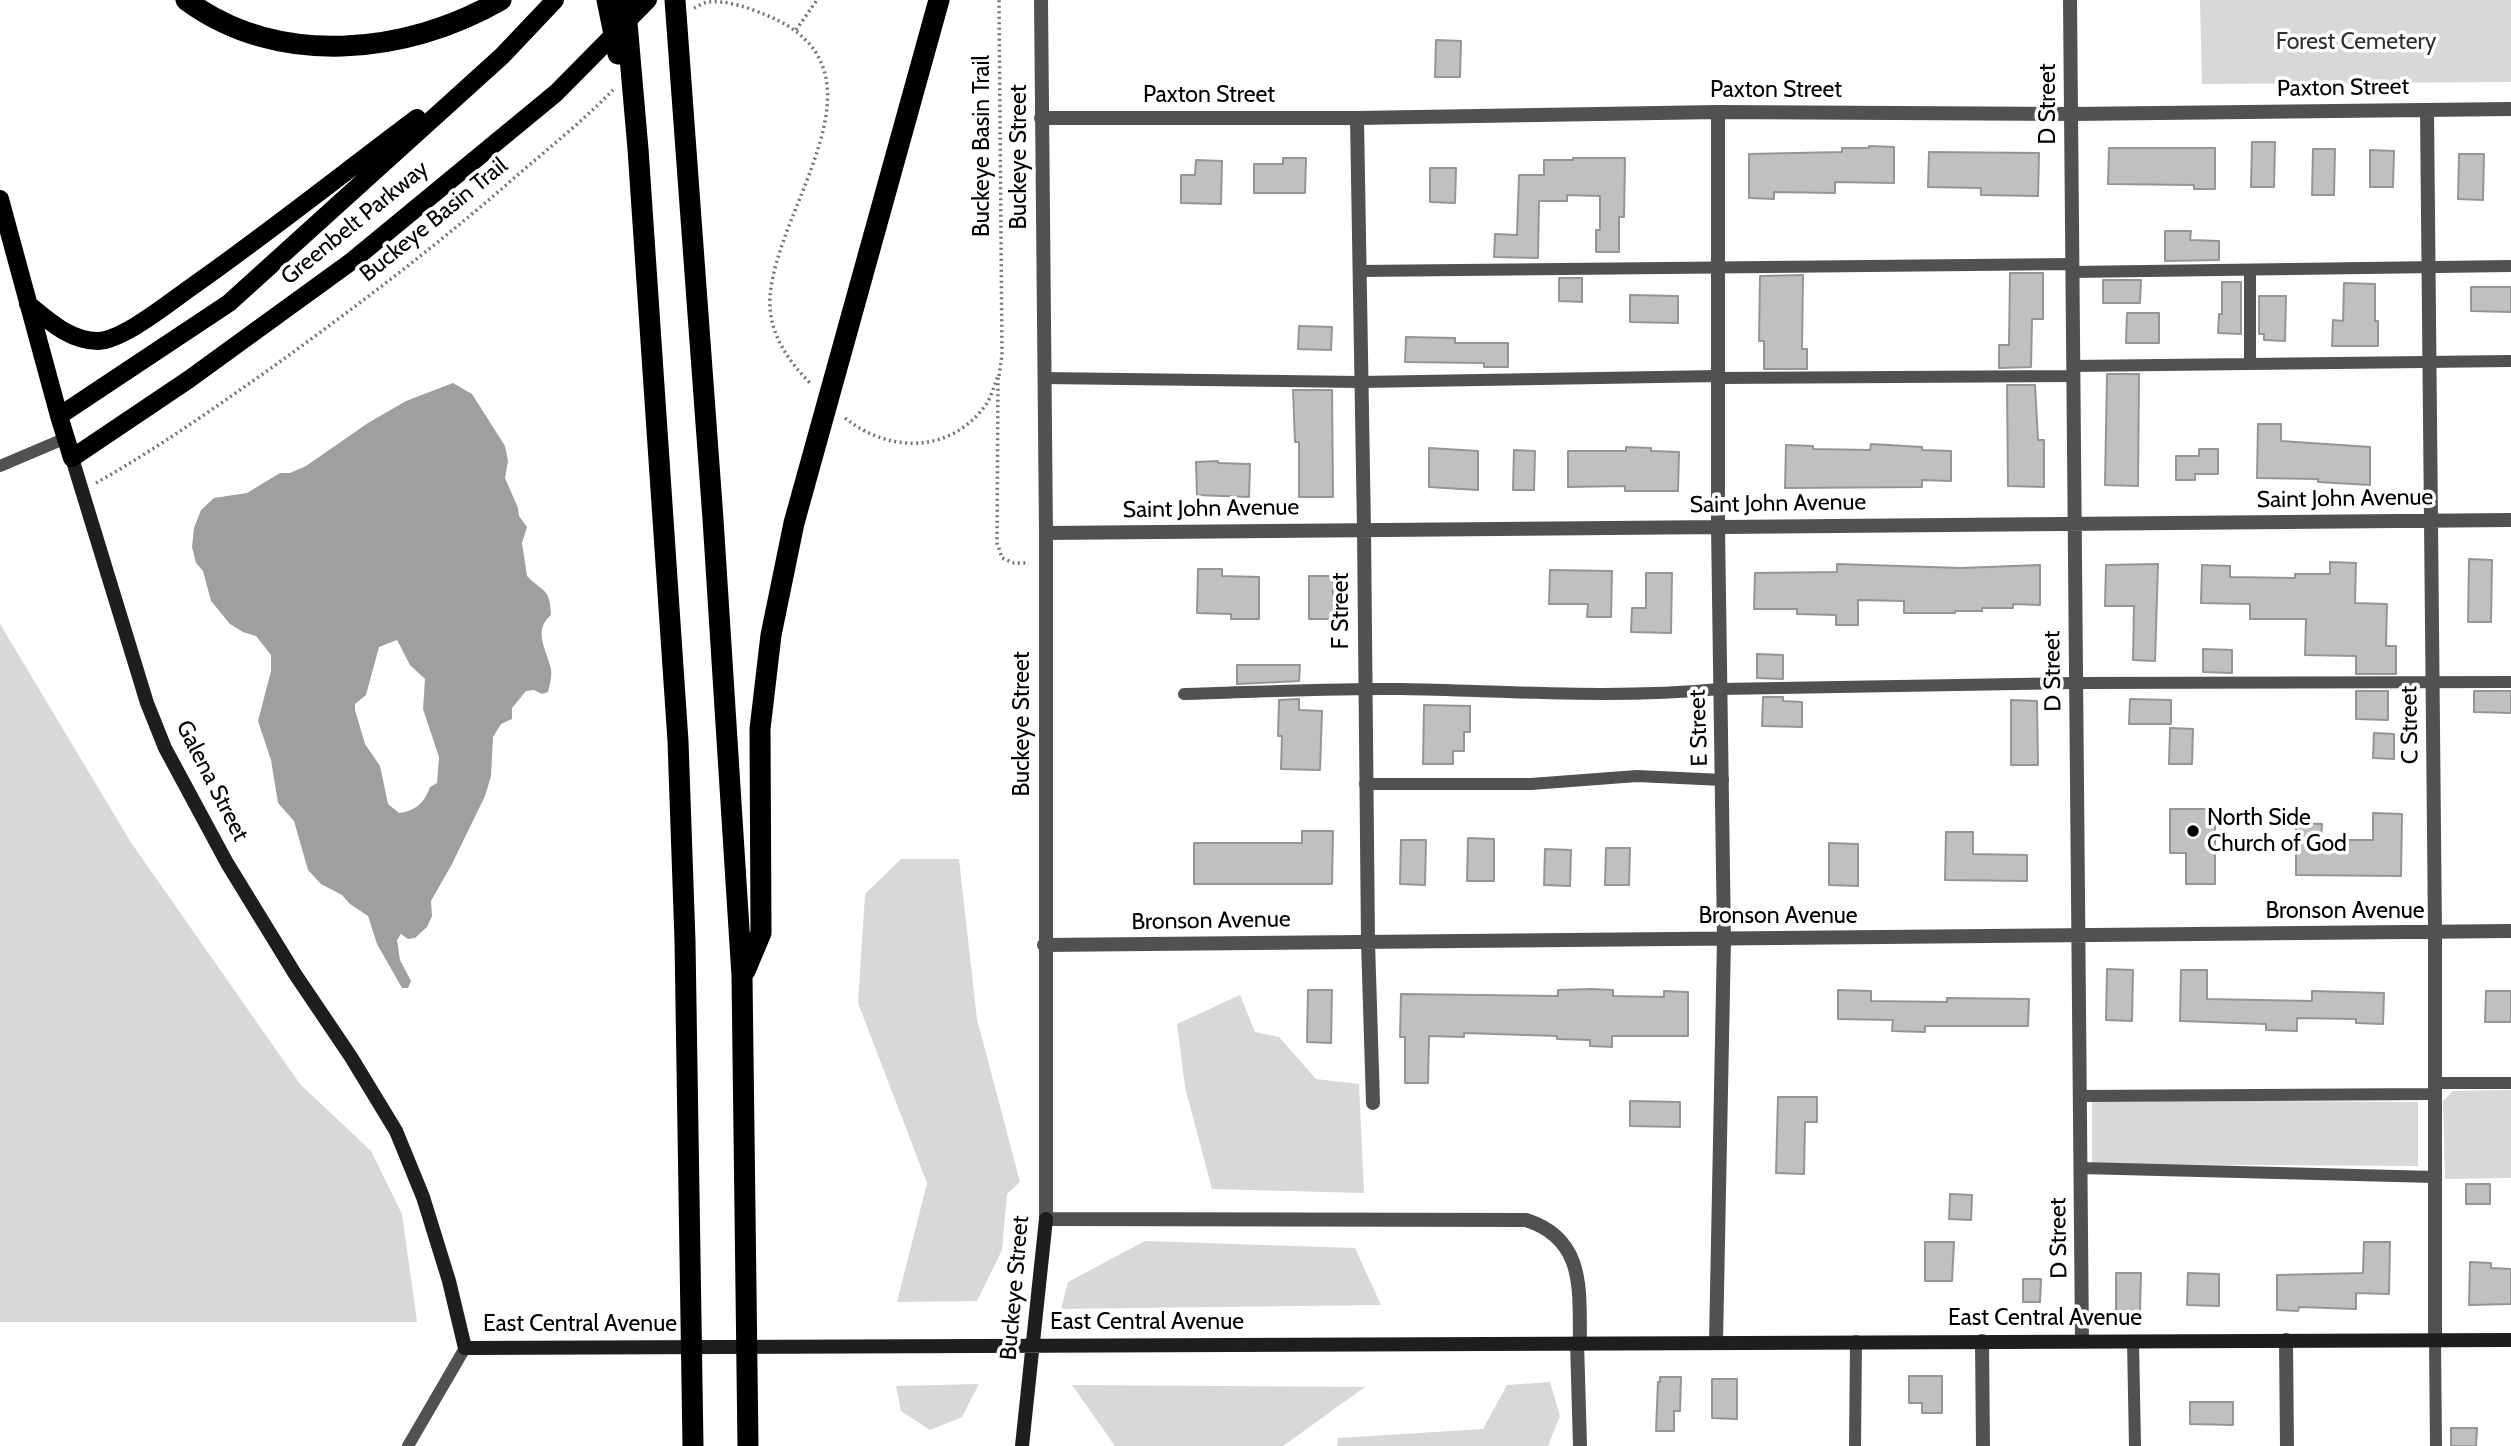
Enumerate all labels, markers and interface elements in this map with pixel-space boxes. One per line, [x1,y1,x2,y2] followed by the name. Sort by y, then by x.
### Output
[2276,28,2436,56] park label: Forest Cemetery
[968,55,996,237] street label: Buckeye Basin Trail
[2034,63,2062,145] street label: D Street
[2277,73,2409,103] street label: Paxton Street
[1710,76,1842,104] street label: Paxton Street
[1143,81,1275,109] street label: Paxton Street
[1005,84,1033,230] street label: Buckeye Street
[355,152,513,288] street label: Buckeye Basin Trail
[276,155,434,291] street label: Greenbelt Parkway
[2256,484,2434,514] street label: Saint John Avenue
[1689,489,1867,519] street label: Saint John Avenue
[1122,494,1300,524] street label: Saint John Avenue
[1327,573,1355,649] street label: F Street
[2038,630,2068,712] street label: D Street
[1008,651,1036,797] street label: Buckeye Street
[2396,686,2424,764] street label: C Street
[1684,689,1714,767] street label: E Street
[170,716,254,846] street label: Galena Street
[2207,804,2347,858] place label: North Side Church of God
[2185,823,2201,839] marker: North Side Church of God
[2265,897,2425,925] street label: Bronson Avenue
[1698,902,1858,930] street label: Bronson Avenue
[1131,906,1291,936] street label: Bronson Avenue
[2044,1197,2074,1279] street label: D Street
[995,1215,1035,1361] street label: Buckeye Street
[1948,1304,2142,1332] street label: East Central Avenue
[1050,1308,1244,1336] street label: East Central Avenue
[483,1310,677,1338] street label: East Central Avenue

